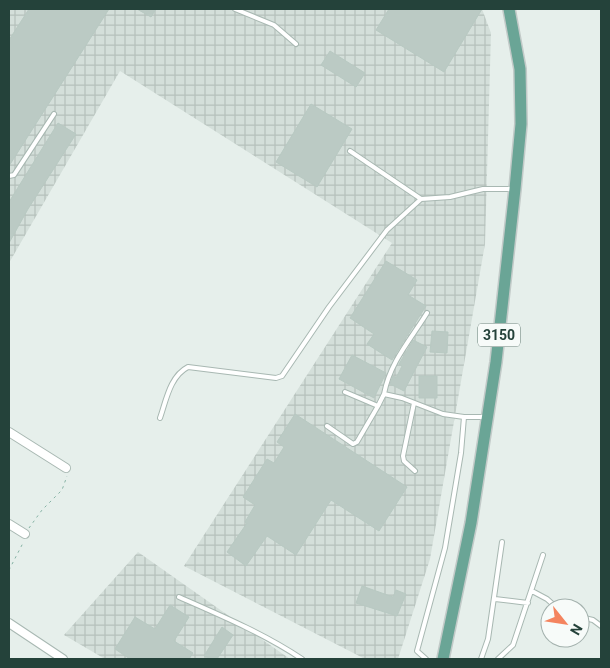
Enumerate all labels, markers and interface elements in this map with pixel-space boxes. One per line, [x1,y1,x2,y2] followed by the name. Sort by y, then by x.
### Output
[478,324,520,346] road number: 3150
[540,598,590,648] north arrow
[567,621,586,638] text: N

